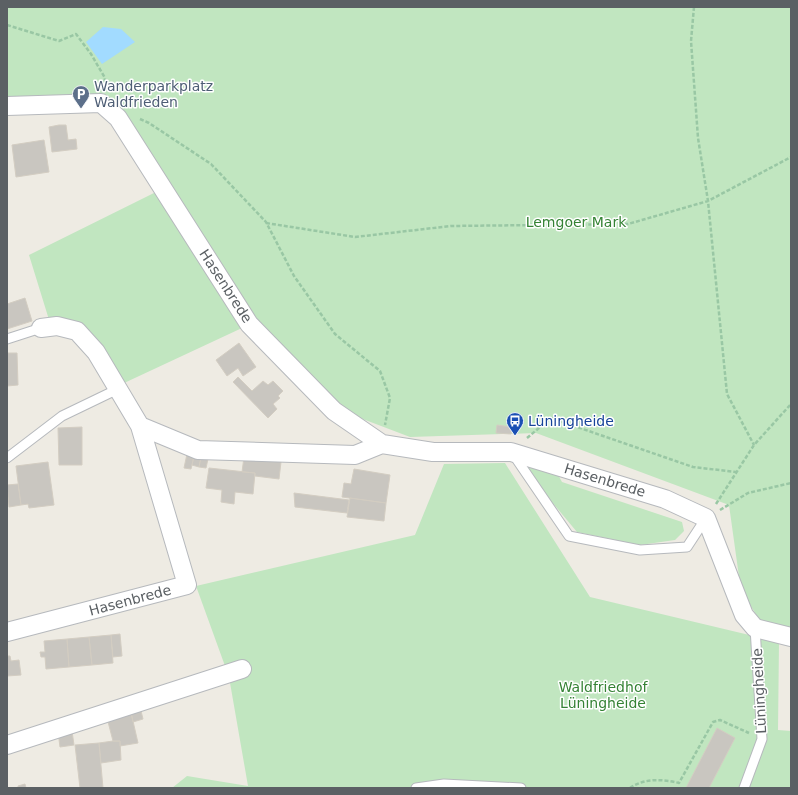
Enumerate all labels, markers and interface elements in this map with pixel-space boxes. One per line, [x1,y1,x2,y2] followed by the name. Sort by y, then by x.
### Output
[94,78,213,110] place label: Wanderparkplatz Waldfrieden
[71,84,91,109] parking icon: Wanderparkplatz Waldfrieden
[526,214,627,230] park label: Lemgoer Mark
[196,246,256,326] street label: Hasenbrede
[505,411,525,436] bus stop icon: Lüningheide
[528,413,614,429] place label: Lüningheide
[562,460,648,500] street label: Hasenbrede
[87,581,173,619] street label: Hasenbrede
[749,648,769,734] street label: Lüningheide
[559,679,648,711] park label: Waldfriedhof Lüningheide

